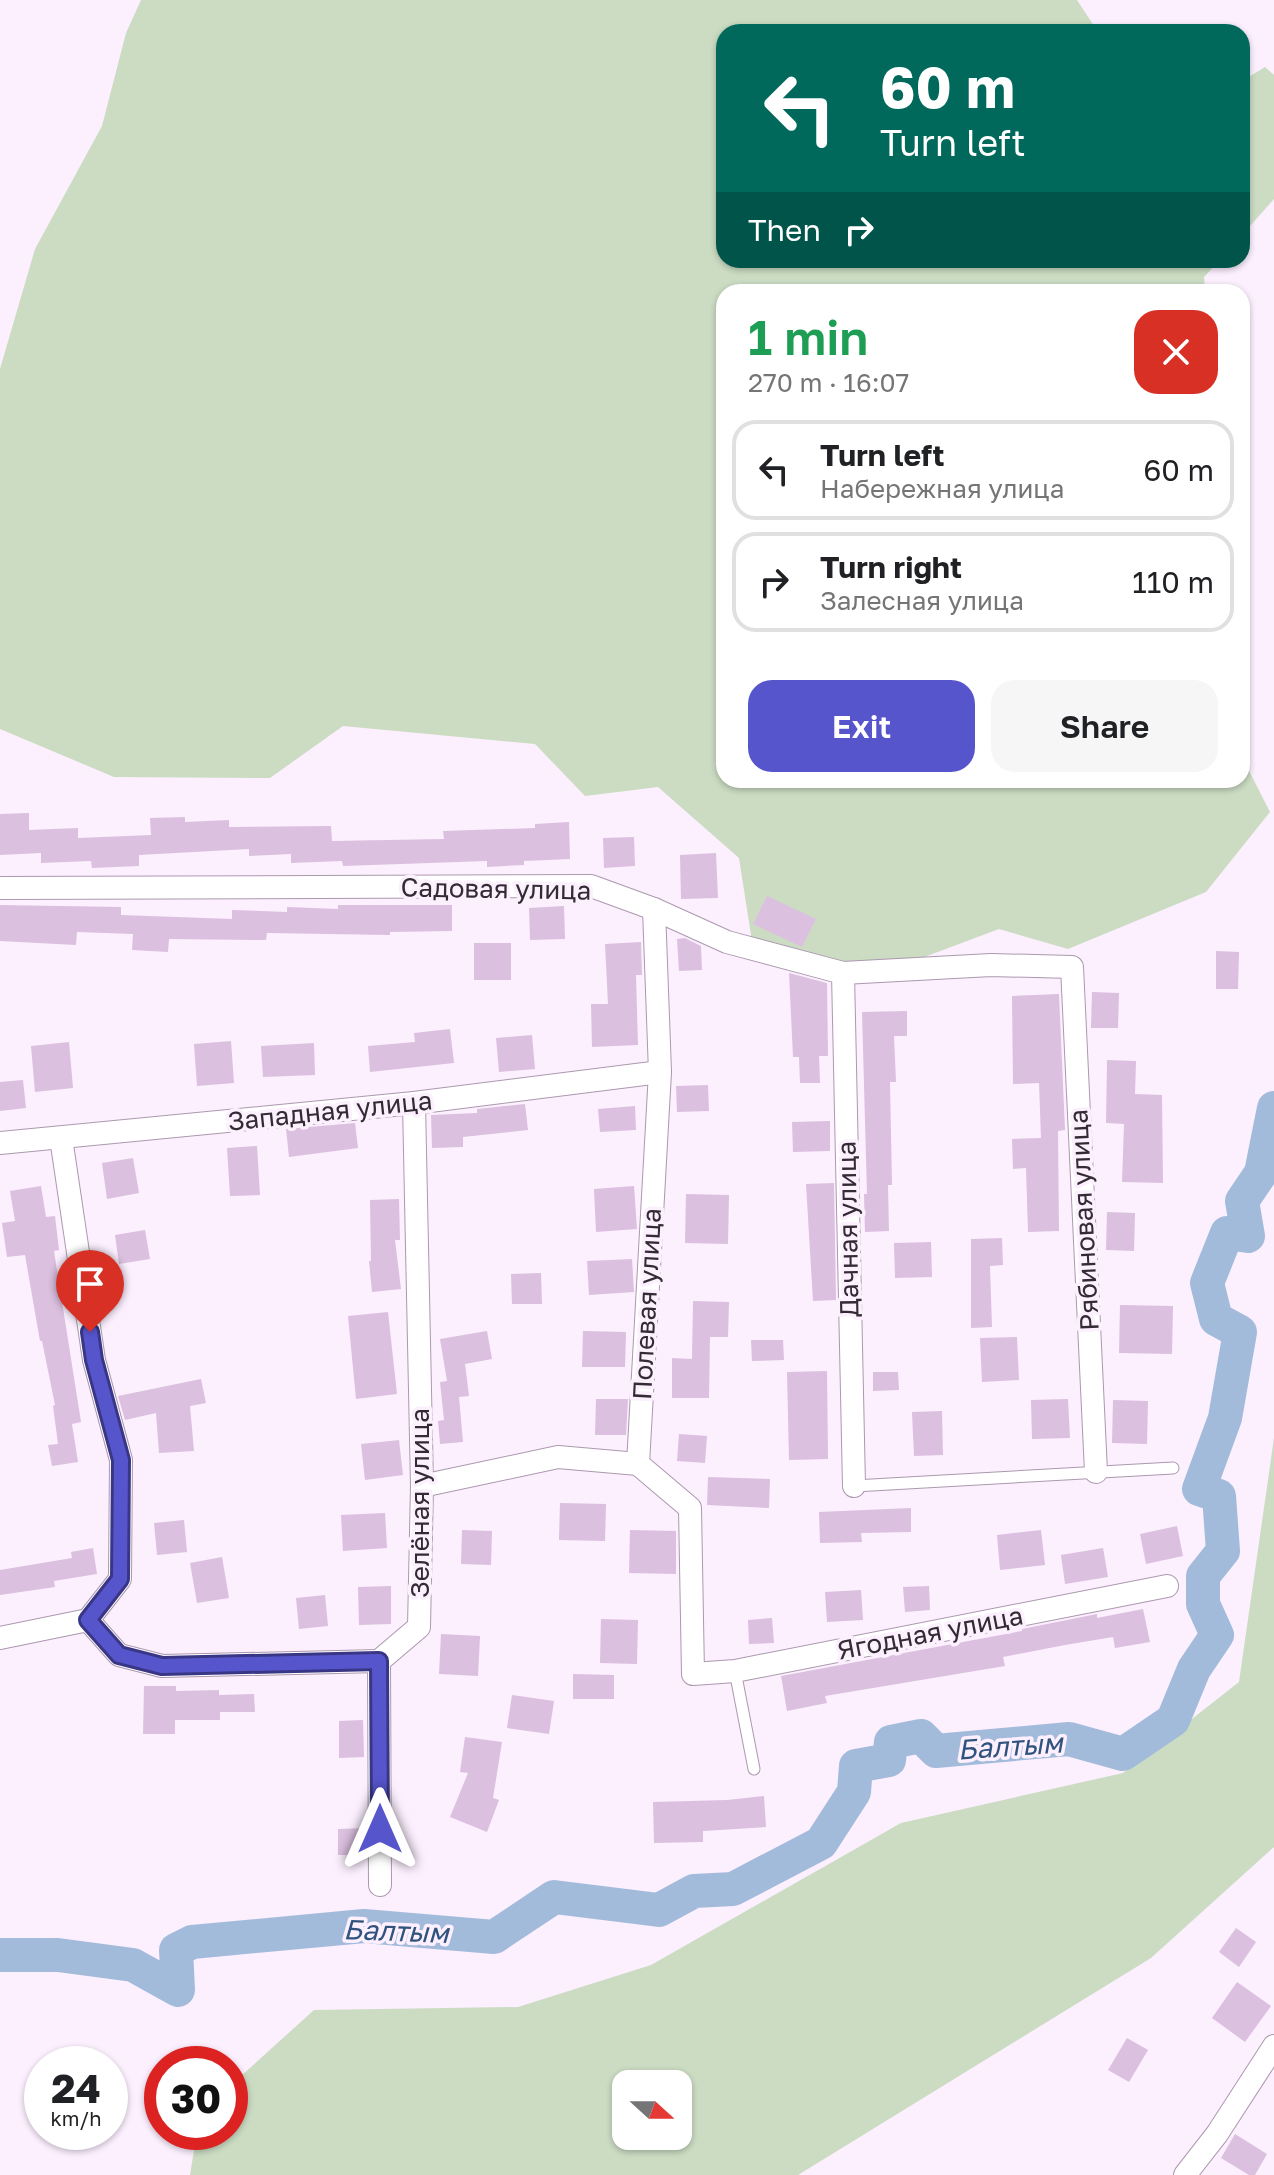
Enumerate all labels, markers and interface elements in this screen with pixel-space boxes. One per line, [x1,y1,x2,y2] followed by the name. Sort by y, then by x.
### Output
[880,53,1015,120] text: 60 m
[748,56,852,160] icon: left
[880,121,1026,164] text: Turn left
[837,208,881,252] icon: right
[748,212,821,248] text: Then
[748,308,868,366] text: 1 min
[1134,310,1218,394] button: close
[748,367,909,398] text: 270 m · 16:07
[820,437,945,473] text: Turn left
[752,448,796,492] icon: left
[1143,452,1214,488] text: 60 m
[820,473,1064,504] text: Набережная улица
[820,549,962,585] text: Turn right
[752,560,796,604] icon: right
[1132,564,1214,600] text: 110 m
[820,585,1024,616] text: Залесная улица
[748,680,975,772] button: Exit
[991,680,1218,772] button: Share
[400,871,592,906] street label: Садовая улица
[226,1084,434,1137] street label: Западная улица
[1062,1109,1105,1331] street label: Рябиновая улица
[830,1141,865,1317] street label: Дачная улица
[626,1207,667,1401] street label: Полевая улица
[56,1250,124,1332] pin
[68,1262,112,1306] icon: arrive
[404,1408,435,1598] street label: Зелёная улица
[834,1599,1025,1666] street label: Ягодная улица
[956,1725,1065,1766] water label: Балтым
[338,1787,422,1871] position arrow
[343,1912,451,1949] water label: Балтым
[144,2046,248,2150] speed limit sign: 30
[51,2064,101,2112] text: 24
[612,2070,692,2150] north arrow
[612,2070,692,2150] map controls
[51,2106,101,2130] text: km/h

